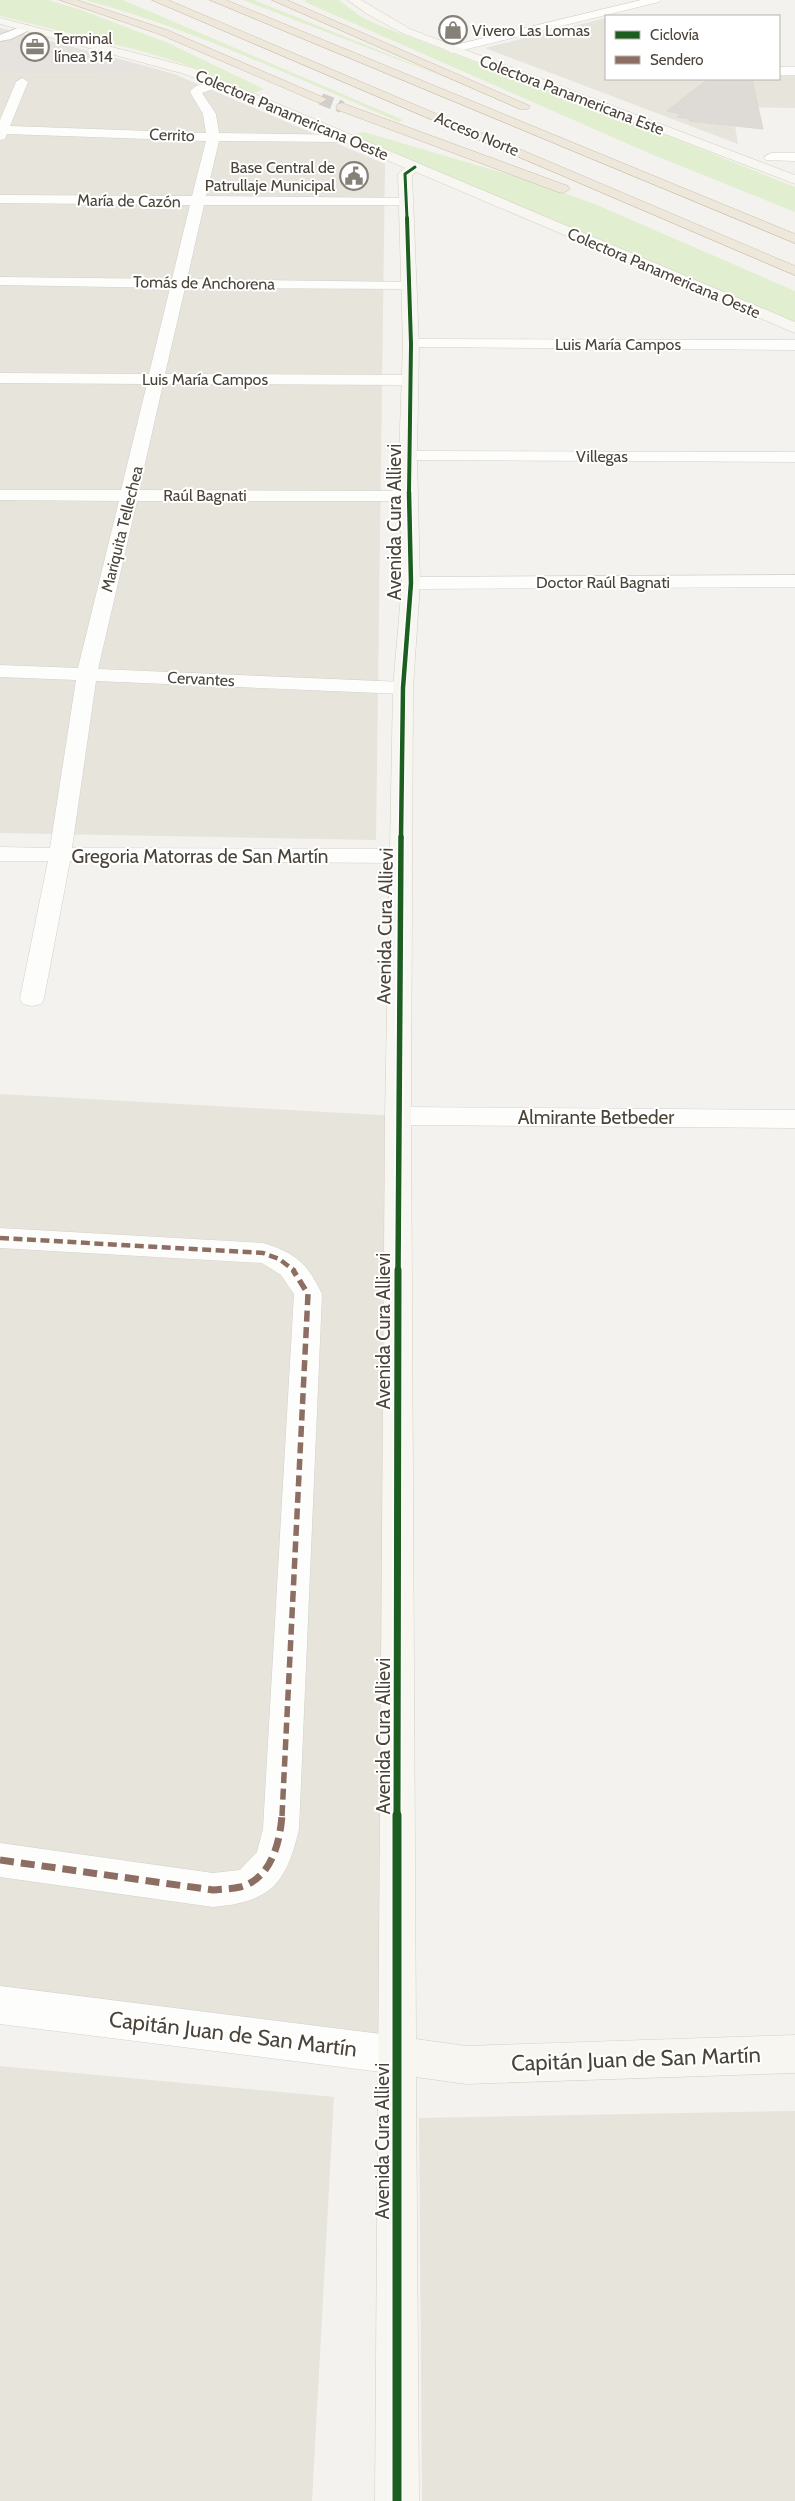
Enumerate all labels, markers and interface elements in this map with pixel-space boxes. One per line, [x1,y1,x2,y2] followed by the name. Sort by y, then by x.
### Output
[438,15,468,45] shop icon: Vivero Las Lomas
[605,15,780,80] legend
[472,21,590,40] place label: Vivero Las Lomas
[650,26,700,44] text: Ciclovía
[54,29,113,66] place label: Terminal línea 314
[20,32,50,62] office icon: Terminal línea 314
[477,51,667,139] street label: Colectora Panamericana Este
[650,51,704,69] text: Sendero
[193,66,391,164] street label: Colectora Panamericana Oeste
[432,108,522,160] street label: Acceso Norte
[149,125,195,145] street label: Cerrito
[205,158,335,195] place label: Base Central de Patrullaje Municipal
[339,161,369,191] public building icon: Base Central de Patrullaje Municipal
[77,191,181,211] street label: María de Cazón
[565,224,763,322] street label: Colectora Panamericana Oeste
[133,272,275,294] street label: Tomás de Anchorena
[555,335,681,354] street label: Luis María Campos
[142,370,268,389] street label: Luis María Campos
[383,444,406,600] street label: Avenida Cura Allievi
[576,447,628,466] street label: Villegas
[97,464,147,594] street label: Mariquita Tellechea
[163,486,247,505] street label: Raúl Bagnati
[536,573,670,592] street label: Doctor Raúl Bagnati
[167,668,235,690] street label: Cervantes
[72,845,328,868] street label: Gregoria Matorras de San Martín
[372,847,398,1005] street label: Avenida Cura Allievi
[518,1106,674,1129] street label: Almirante Betbeder
[372,1253,395,1409] street label: Avenida Cura Allievi
[372,1658,395,1814] street label: Avenida Cura Allievi
[107,2005,359,2063] street label: Capitán Juan de San Martín
[511,2041,761,2077] street label: Capitán Juan de San Martín
[371,2063,394,2219] street label: Avenida Cura Allievi

